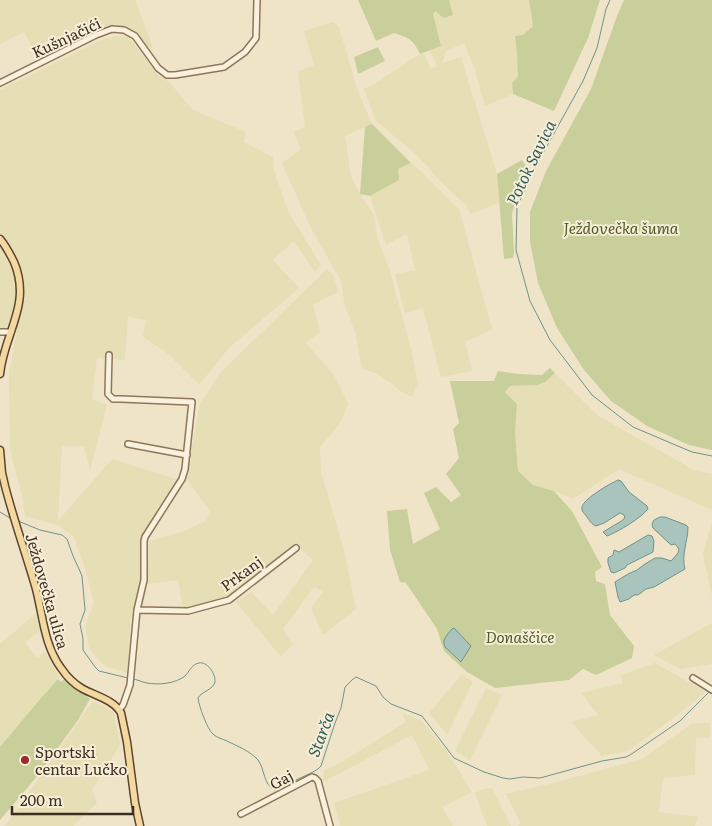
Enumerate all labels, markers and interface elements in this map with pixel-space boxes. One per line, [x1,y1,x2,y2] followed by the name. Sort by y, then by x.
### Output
[28,11,104,63] street label: Kušnjačići
[499,115,561,209] water label: Potok Savica
[564,216,679,239] park label: Ježdovečka šuma
[20,530,76,652] street label: Ježdovečka ulica
[215,550,267,596] street label: Prkanj
[485,625,555,648] park label: Donaščice
[300,707,340,760] water label: Starča
[35,740,128,780] place label: Sportski centar Lučko
[19,754,31,766] marker: Sportski centar Lučko
[265,763,297,795] street label: Gaj
[12,784,134,816] scale bar
[20,788,63,811] text: 200 m

